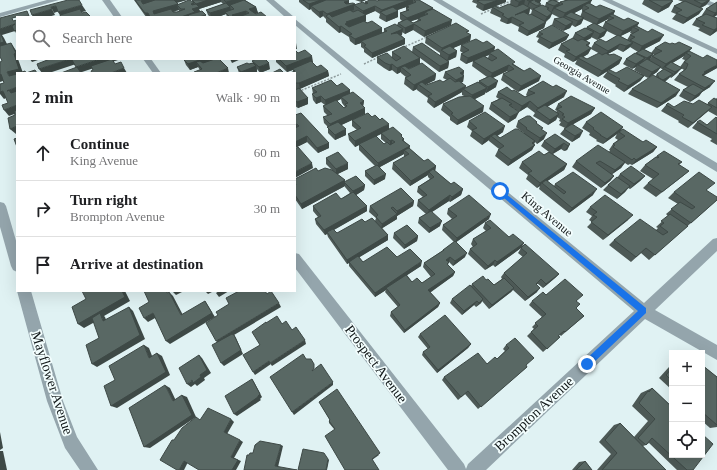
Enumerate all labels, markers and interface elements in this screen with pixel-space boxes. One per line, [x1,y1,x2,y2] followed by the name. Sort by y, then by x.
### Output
[16,16,296,60] search box
[30,27,52,49] icon: search
[62,30,132,46] text: Search here
[552,54,613,97] street label: Georgia Avenue
[32,88,73,107] text: 2 min
[216,90,280,105] text: Walk · 90 m
[70,136,129,152] text: Continue
[32,142,54,164] icon: ahead
[254,145,280,160] text: 60 m
[70,153,138,168] text: King Avenue
[491,182,509,200] route start
[518,188,576,240] street label: King Avenue
[70,192,137,208] text: Turn right
[32,198,54,220] icon: right
[254,201,280,216] text: 30 m
[70,209,165,224] text: Brompton Avenue
[32,254,54,276] icon: arrive
[70,256,203,272] text: Arrive at destination
[342,322,410,406] street label: Prospect Avenue
[28,330,76,436] street label: Mayflower Avenue
[669,350,705,458] map controls
[669,350,705,386] button: +
[578,355,596,373] route end
[492,374,576,454] street label: Brompton Avenue
[669,386,705,422] button: −
[669,422,705,458] button: locate

